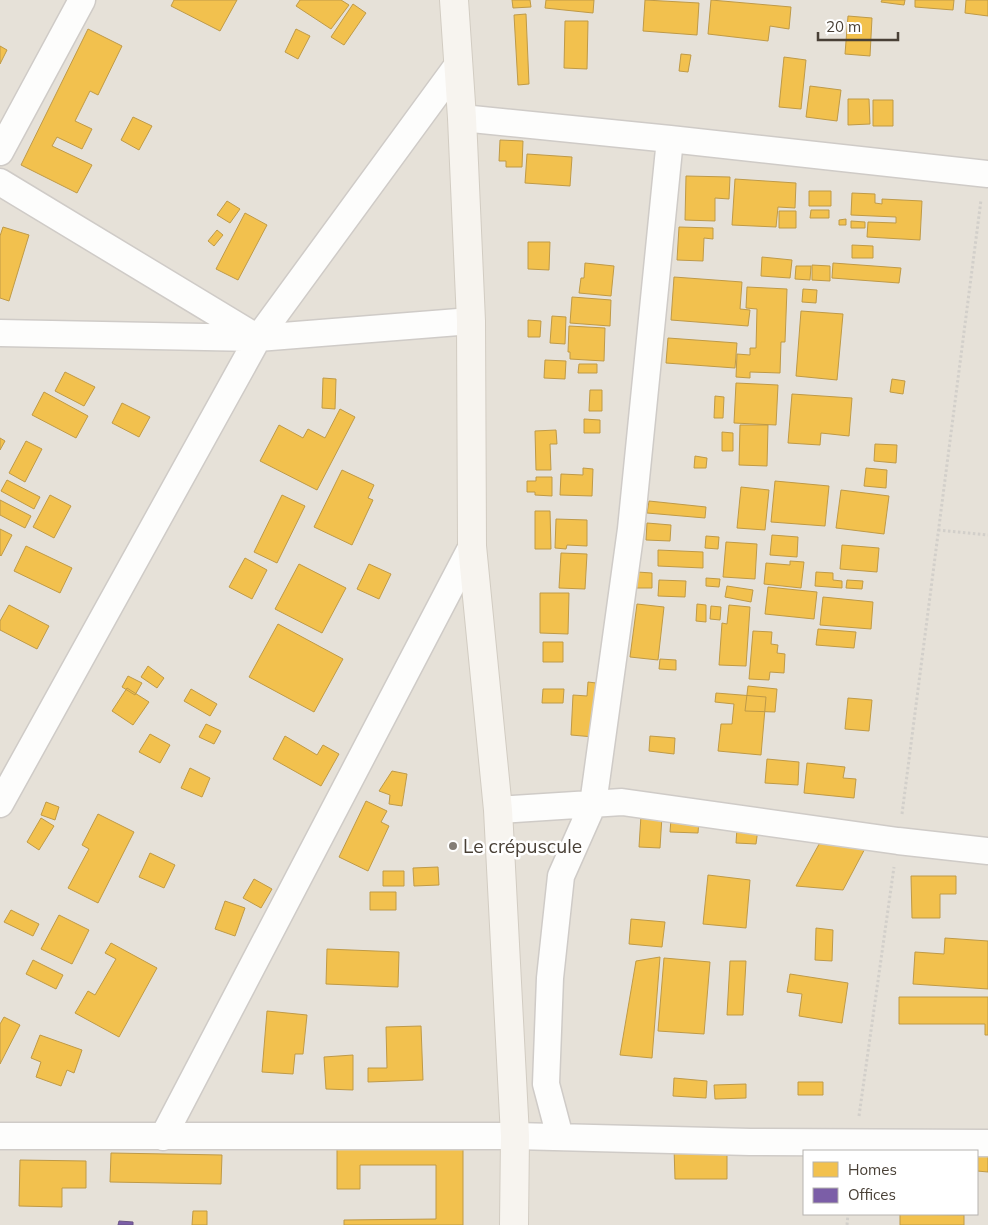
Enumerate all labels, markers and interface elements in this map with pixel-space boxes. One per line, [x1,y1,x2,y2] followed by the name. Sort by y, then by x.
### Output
[818,10,898,42] scale bar
[826,17,861,36] text: 20 m
[463,834,582,858] place label: Le crépuscule
[447,840,459,852] marker: Le crépuscule
[803,1150,978,1215] legend
[848,1160,897,1179] text: Homes
[848,1185,896,1204] text: Offices

